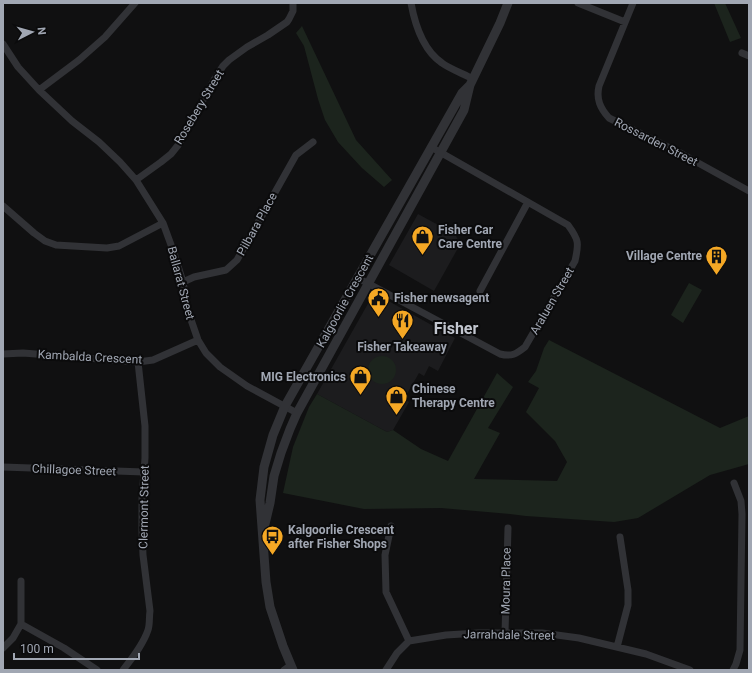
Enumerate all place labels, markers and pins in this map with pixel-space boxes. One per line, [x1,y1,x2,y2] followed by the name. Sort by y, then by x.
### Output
[438,223,502,251] place label: Fisher Car Care Centre
[410,224,436,257] shop icon: Fisher Car Care Centre
[704,243,730,276] building icon: Village Centre
[626,249,703,263] place label: Village Centre
[366,285,392,318] public building icon: Fisher newsagent
[394,291,489,305] place label: Fisher newsagent
[389,307,415,340] restaurant icon: Fisher Takeaway
[357,340,448,354] place label: Fisher Takeaway
[348,364,374,397] shop icon: MIG Electronics
[261,370,346,384] place label: MIG Electronics
[412,382,495,410] place label: Chinese Therapy Centre
[383,383,409,416] shop icon: Chinese Therapy Centre
[288,523,394,551] place label: Kalgoorlie Crescent after Fisher Shops
[259,524,285,557] bus stop icon: Kalgoorlie Crescent after Fisher Shops

